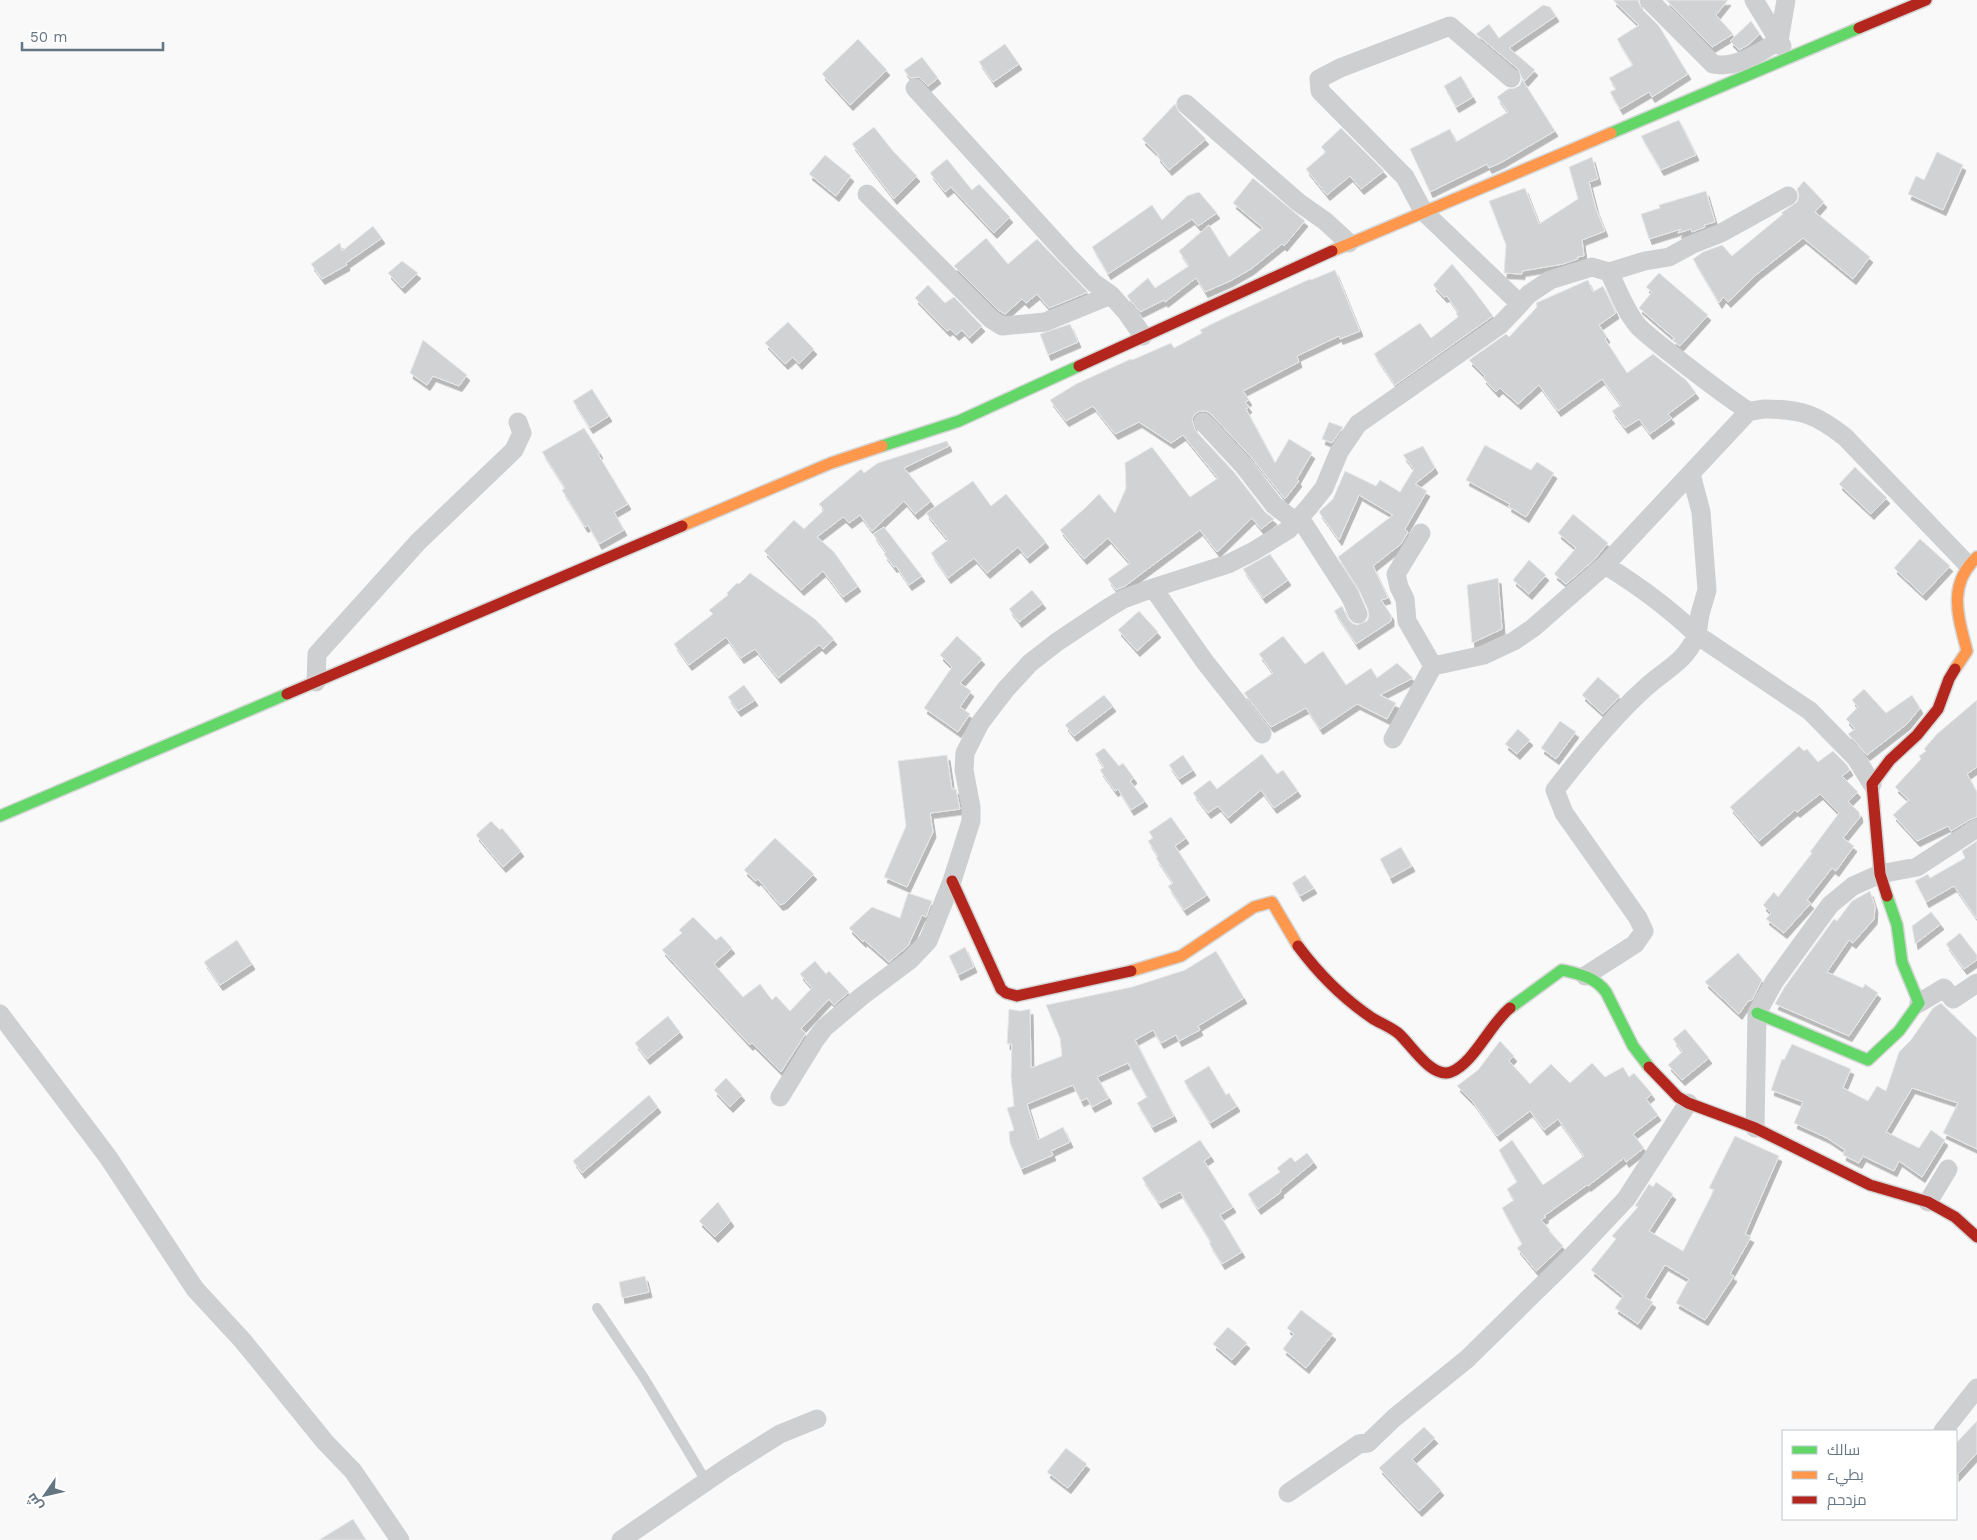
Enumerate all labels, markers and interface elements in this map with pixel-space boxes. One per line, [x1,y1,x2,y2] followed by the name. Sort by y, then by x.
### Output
[22,20,164,52] scale bar
[30,28,67,46] text: 50 m
[1782,1430,1957,1520] legend
[1827,1441,1860,1459] text: سالك
[1827,1466,1864,1487] text: بطيء
[20,1470,70,1520] north arrow
[23,1490,47,1514] text: ش
[1827,1491,1867,1510] text: مزدحم

